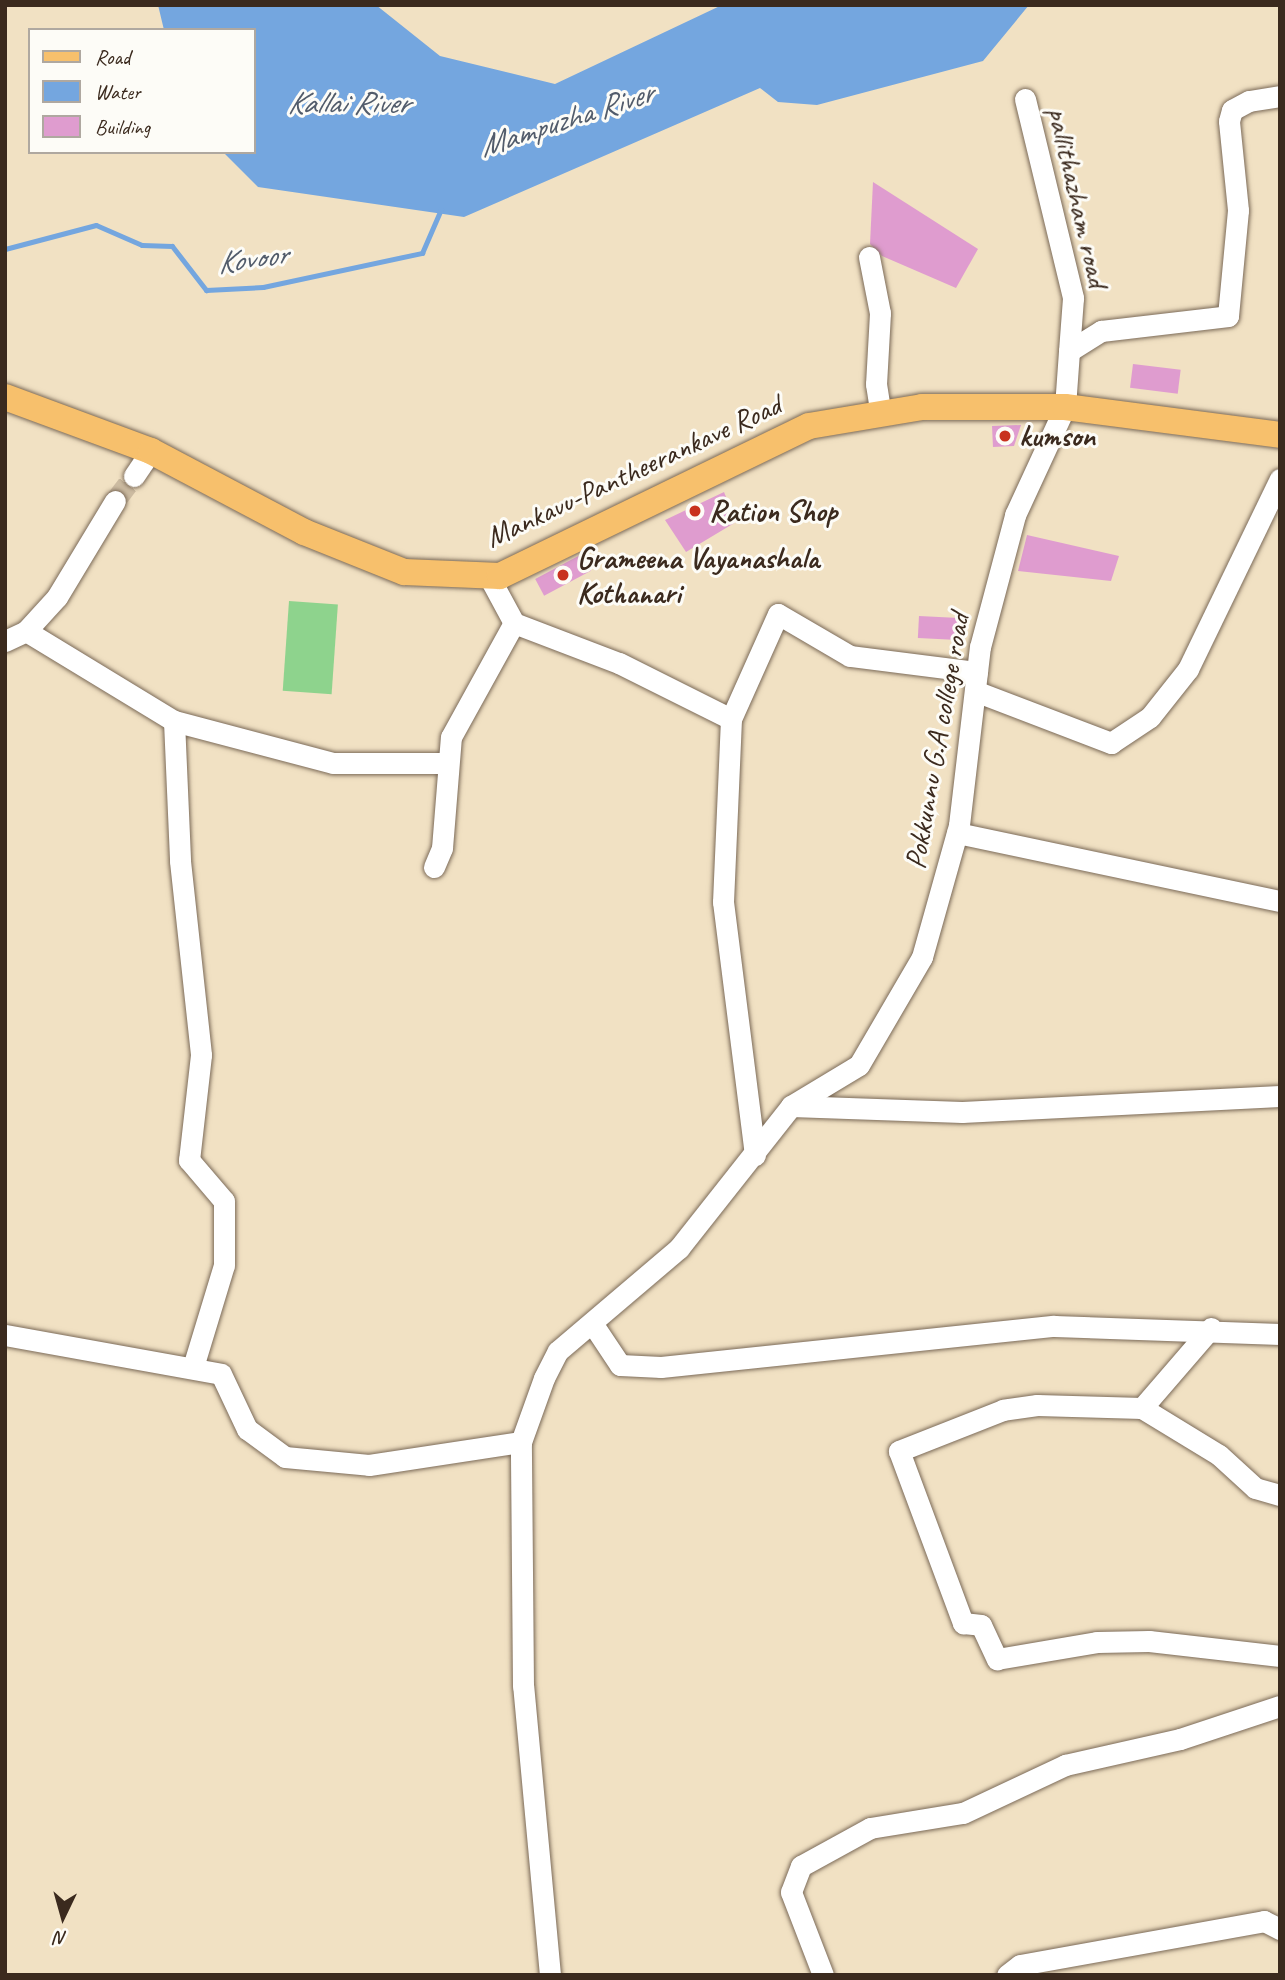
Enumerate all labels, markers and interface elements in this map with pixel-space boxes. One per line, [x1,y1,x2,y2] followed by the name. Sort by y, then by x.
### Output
[28,28,256,154] legend
[95,44,130,70] text: Road
[474,74,658,166] water label: Mampuzha River
[95,79,141,105] text: Water
[287,84,409,122] water label: Kallai River
[1040,104,1116,290] street label: pallithazham road
[95,114,150,140] text: Building
[214,235,290,283] water label: Kovoor
[480,387,786,555] street label: Mankavu-Pantheerankave Road
[1019,418,1095,454] place label: kumson
[997,428,1013,444] marker: kumson
[709,493,838,529] place label: Ration Shop
[687,503,703,519] marker: Ration Shop
[577,540,819,610] place label: Grameena Vayanashala Kothanari
[555,567,571,583] marker: Grameena Vayanashala Kothanari
[897,610,977,872] street label: Pokkunnu G.A college road
[28,1882,98,1952] north arrow
[54,1925,68,1950] text: N

